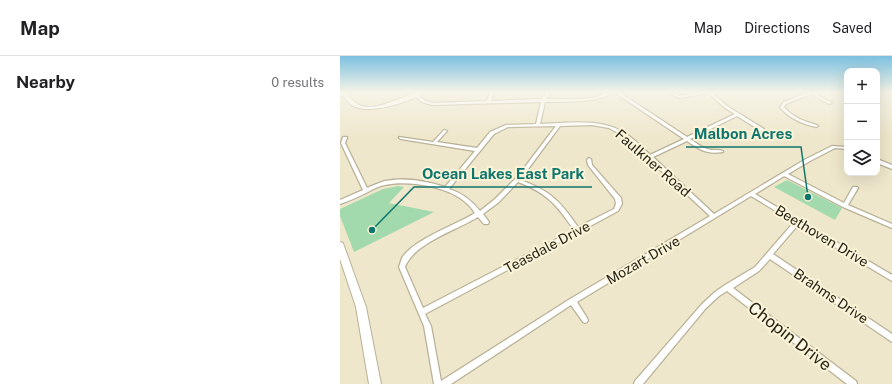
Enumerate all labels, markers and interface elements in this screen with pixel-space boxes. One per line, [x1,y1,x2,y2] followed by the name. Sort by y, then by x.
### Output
[20,17,60,39] text: Map
[694,20,722,36] text: Map
[744,20,810,36] text: Directions
[832,20,872,36] text: Saved
[844,68,880,176] map controls
[844,68,880,104] button: +
[16,72,75,92] text: Nearby
[271,75,324,90] text: 0 results
[844,104,880,140] button: −
[686,120,801,147] callout: Malbon Acres
[694,125,792,142] text: Malbon Acres
[612,126,694,200] street label: Faulkner Road
[844,140,880,176] button: layers
[414,160,592,187] callout: Ocean Lakes East Park
[422,165,584,182] text: Ocean Lakes East Park
[772,202,872,270] street label: Beethoven Drive
[501,218,593,276] street label: Teasdale Drive
[603,232,683,287] street label: Mozart Drive
[791,265,871,327] street label: Brahms Drive
[744,297,836,375] street label: Chopin Drive

